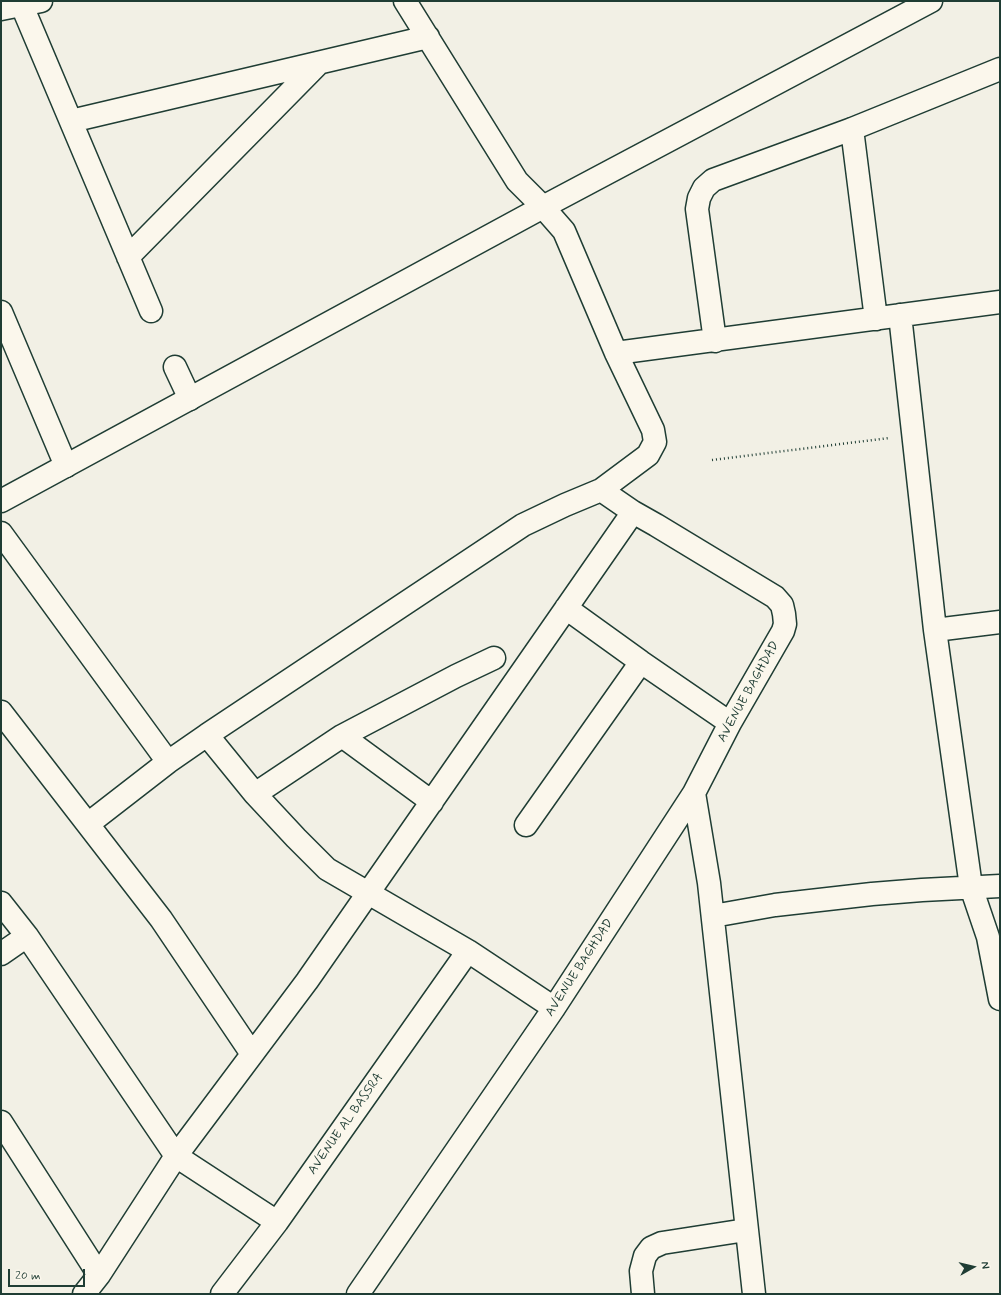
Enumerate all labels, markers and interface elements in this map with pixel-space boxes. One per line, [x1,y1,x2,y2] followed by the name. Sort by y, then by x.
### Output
[715,639,783,745] street label: AVENUE BAGHDAD
[543,916,617,1020] street label: AVENUE BAGHDAD
[305,1070,387,1178] street label: AVENUE AL BASSRA
[953,1247,993,1287] north arrow
[10,1261,87,1287] scale bar
[977,1261,992,1270] text: N
[15,1268,41,1284] text: 20 m

